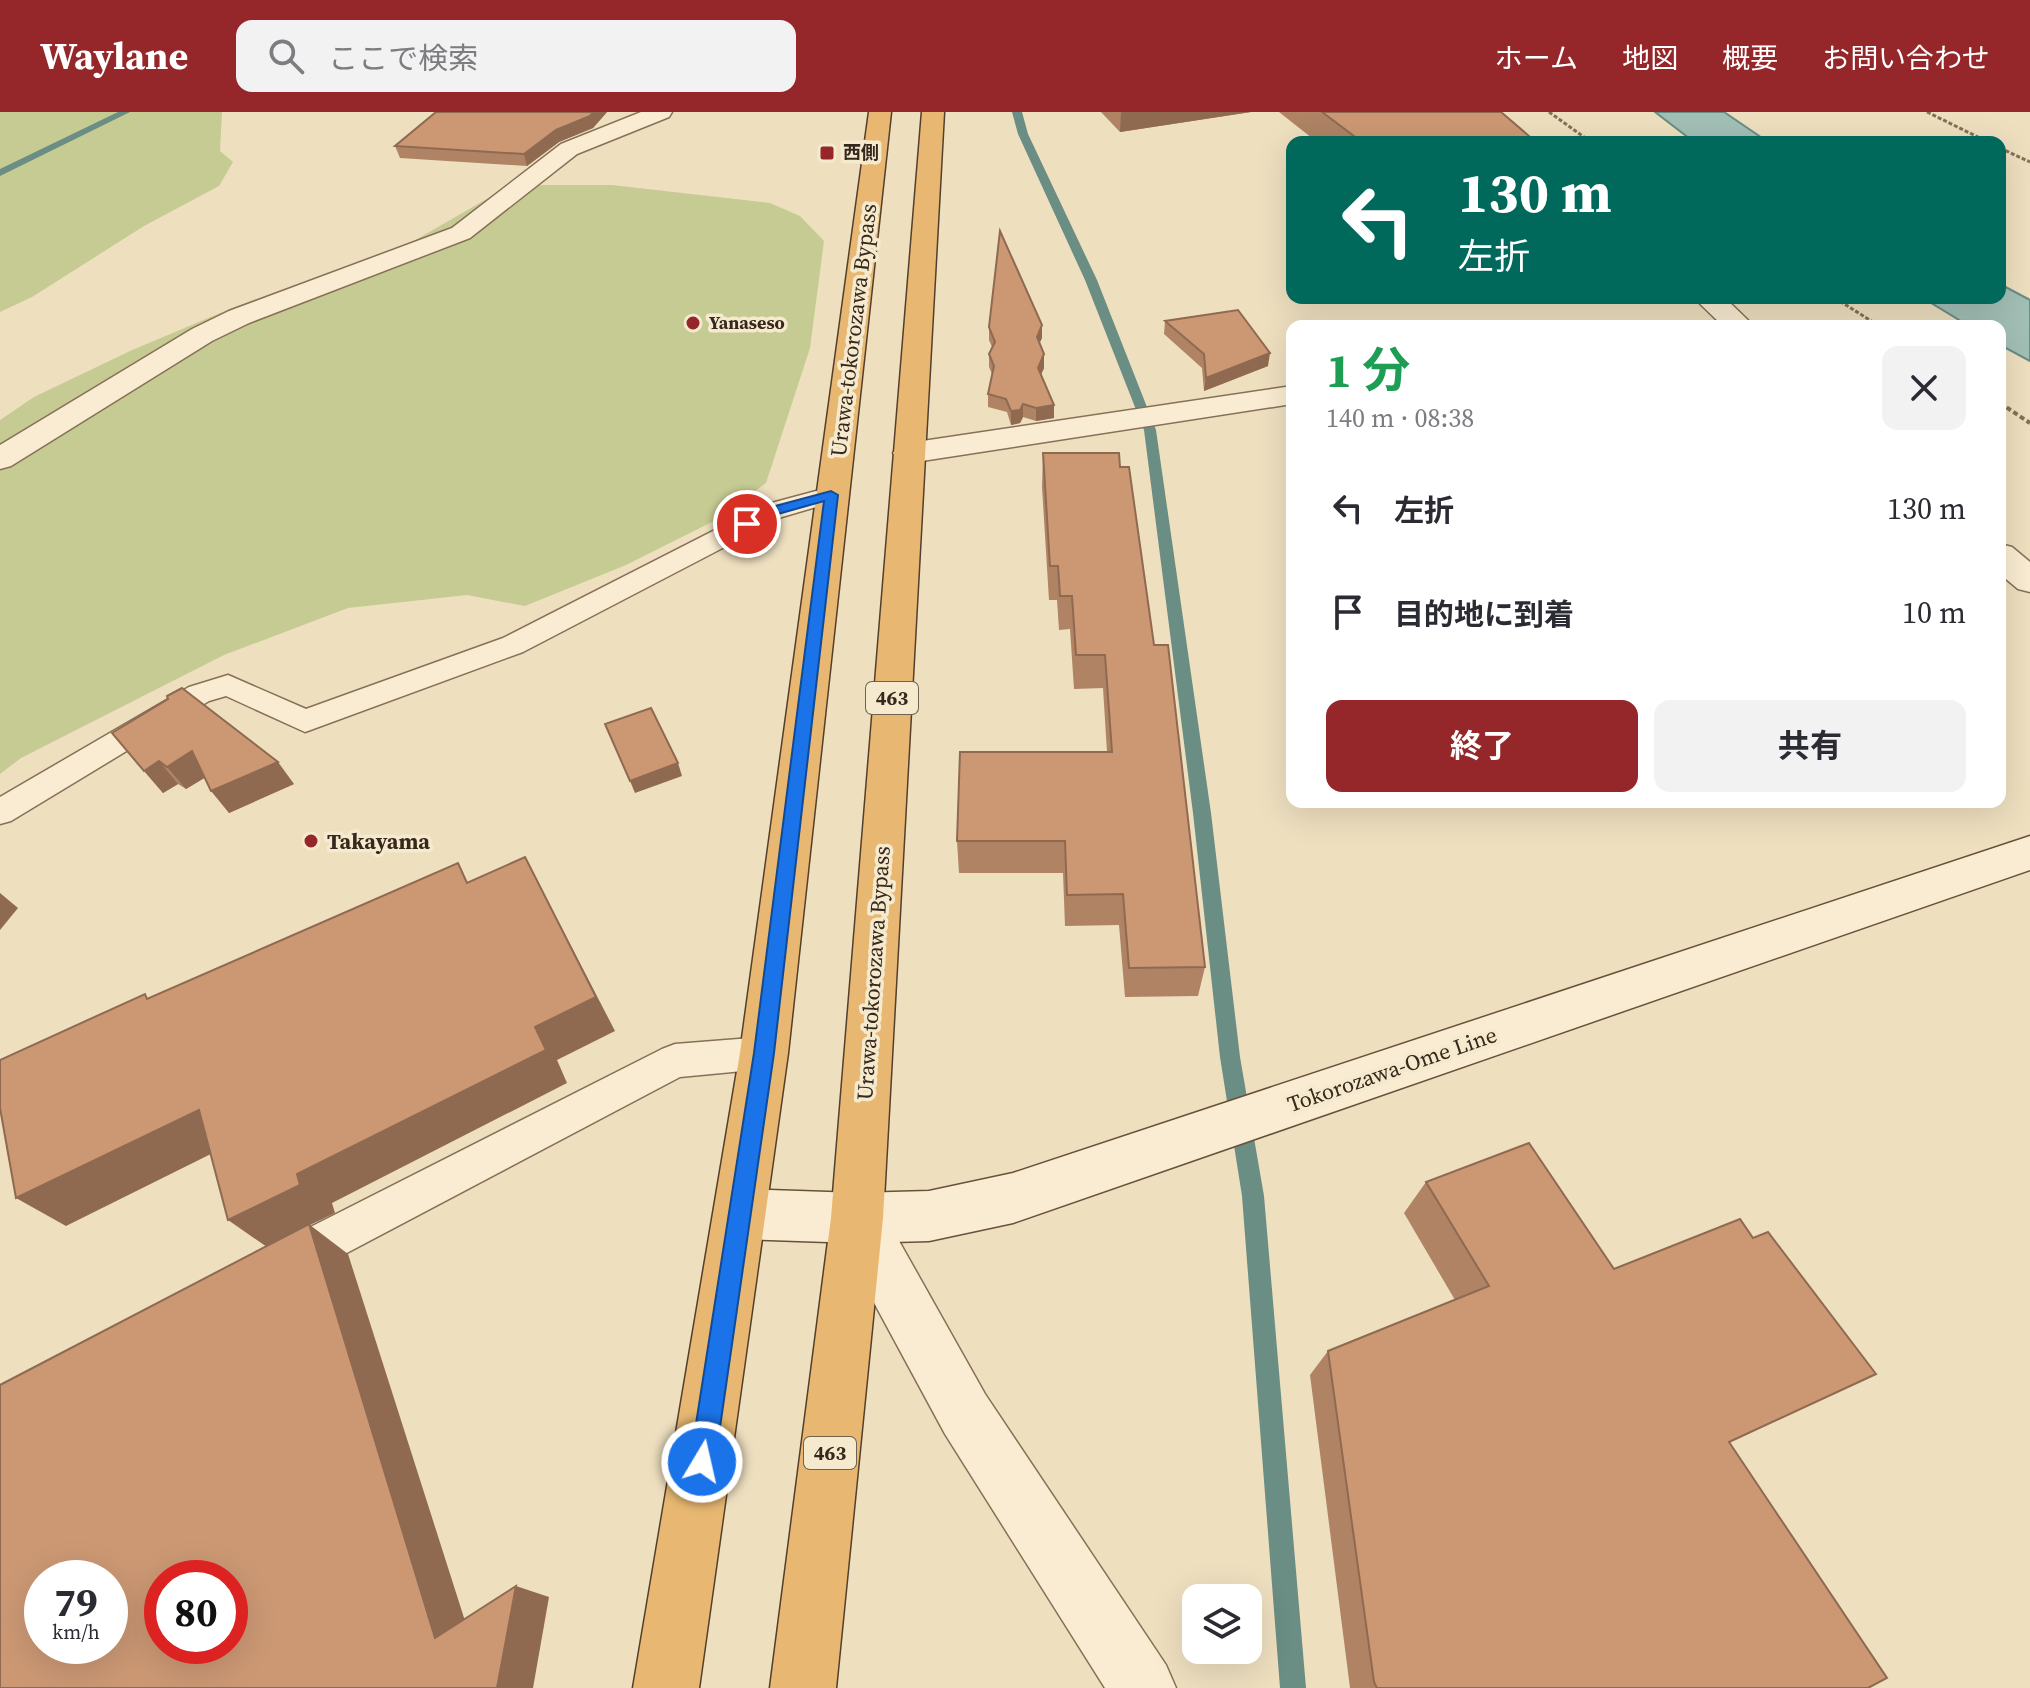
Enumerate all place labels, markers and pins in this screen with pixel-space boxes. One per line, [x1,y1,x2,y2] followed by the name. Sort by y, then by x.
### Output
[843,140,879,165] place label: 西側
[818,144,836,162] marker: 西側
[709,310,785,335] place label: Yanaseso
[684,314,702,332] marker: Yanaseso
[713,490,781,558] pin
[327,826,430,856] place label: Takayama
[302,832,320,850] marker: Takayama

